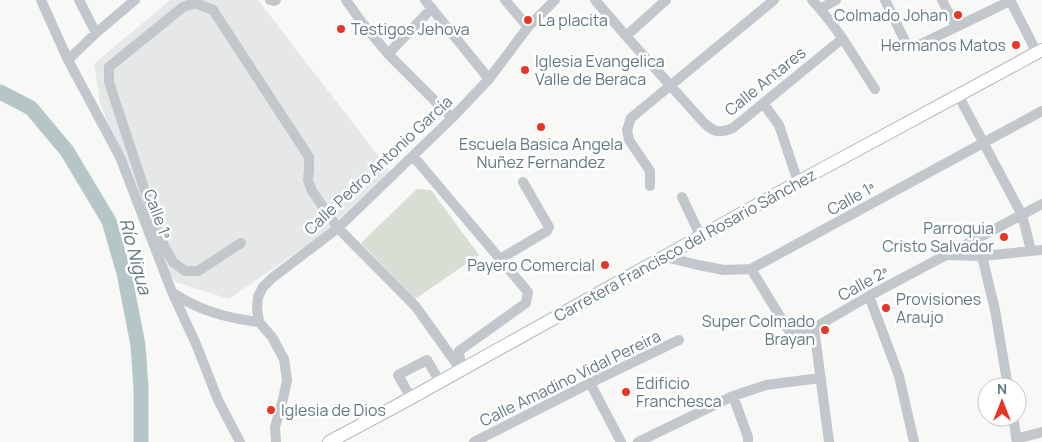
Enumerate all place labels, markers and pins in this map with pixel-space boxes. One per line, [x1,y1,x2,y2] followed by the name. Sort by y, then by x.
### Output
[834,4,948,26] place label: Colmado Johan
[538,9,608,31] place label: La placita
[952,9,964,21] marker: Colmado Johan
[522,14,534,26] marker: La placita
[351,18,470,40] place label: Testigos Jehova
[335,23,347,35] marker: Testigos Jehova
[881,34,1006,56] place label: Hermanos Matos
[1010,39,1022,51] marker: Hermanos Matos
[535,50,665,90] place label: Iglesia Evangelica Valle de Beraca
[519,64,531,76] marker: Iglesia Evangelica Valle de Beraca
[535,121,547,133] marker: Escuela Basica Angela Nuñez Fernandez
[459,133,623,173] place label: Escuela Basica Angela Nuñez Fernandez
[882,217,994,257] place label: Parroquia Cristo Salvador
[998,231,1010,243] marker: Parroquia Cristo Salvador
[467,254,595,276] place label: Payero Comercial
[599,259,611,271] marker: Payero Comercial
[896,288,981,328] place label: Provisiones Araujo
[880,302,892,314] marker: Provisiones Araujo
[702,310,815,350] place label: Super Colmado Brayan
[819,324,831,336] marker: Super Colmado Brayan
[636,372,722,412] place label: Edificio Franchesca
[620,386,632,398] marker: Edificio Franchesca
[281,399,386,421] place label: Iglesia de Dios
[265,404,277,416] marker: Iglesia de Dios

